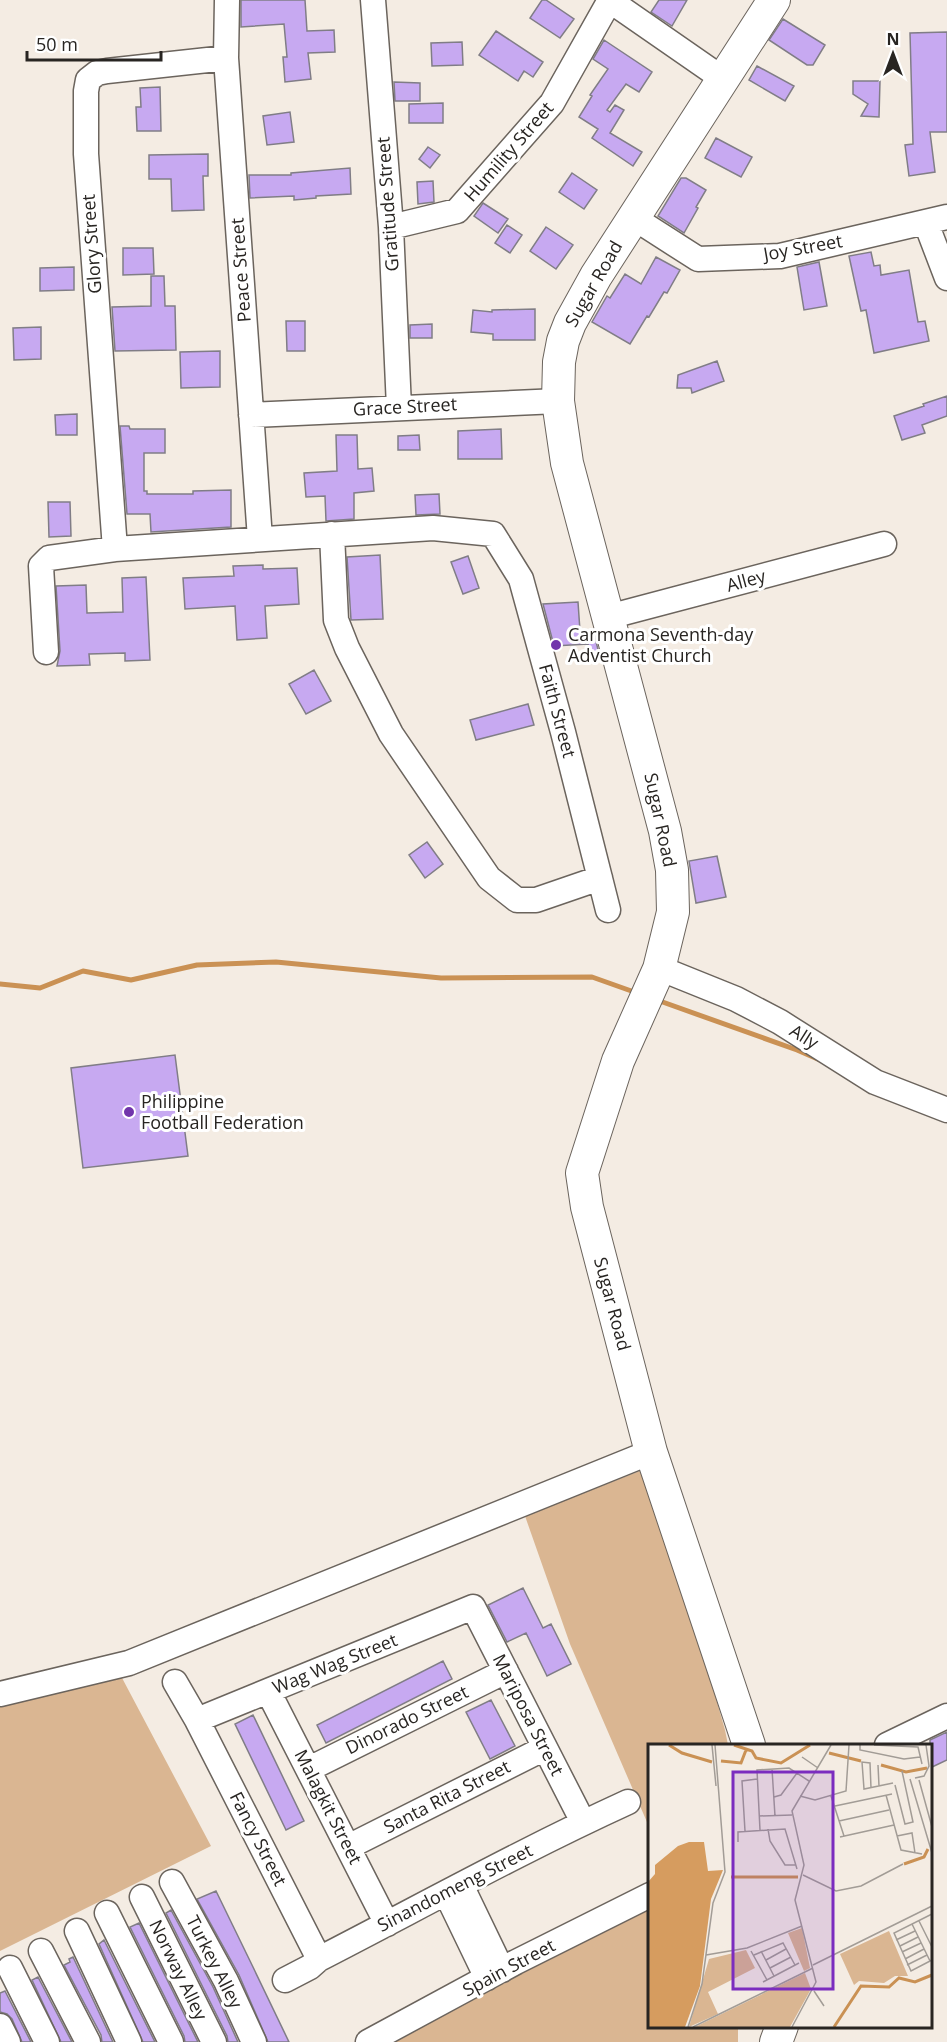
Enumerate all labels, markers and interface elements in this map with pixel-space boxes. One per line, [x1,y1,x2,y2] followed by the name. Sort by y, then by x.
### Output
[27,24,160,62] scale bar
[863,24,923,84] north arrow
[886,28,900,50] text: N
[36,32,78,56] text: 50 m
[458,96,558,206] street label: Humility Street
[370,136,404,272] street label: Gratitude Street
[76,193,106,295] street label: Glory Street
[224,217,256,323] street label: Peace Street
[760,228,844,266] street label: Joy Street
[559,236,627,331] street label: Sugar Road
[352,391,458,421] street label: Grace Street
[724,563,769,597] street label: Alley
[568,622,754,667] place label: Carmona Seventh-day Adventist Church
[549,638,563,652] marker: Carmona Seventh-day Adventist Church
[534,661,582,760] street label: Faith Street
[639,771,683,869] street label: Sugar Road
[786,1018,824,1055] street label: Ally
[141,1089,304,1134] place label: Philippine Football Federation
[122,1105,136,1119] marker: Philippine Football Federation
[589,1254,637,1353] street label: Sugar Road
[269,1627,401,1699] street label: Wag Wag Street
[488,1650,570,1779] street label: Mariposa Street
[341,1679,472,1759] street label: Dinorado Street
[648,1744,932,2027] inset map
[290,1745,368,1868] street label: Malagkit Street
[379,1754,514,1838] street label: Santa Rita Street
[225,1787,293,1890] street label: Fancy Street
[373,1838,536,1937] street label: Sinandomeng Street
[181,1911,249,2013] street label: Turkey Alley
[144,1915,214,2025] street label: Norway Alley
[458,1933,559,2002] street label: Spain Street

